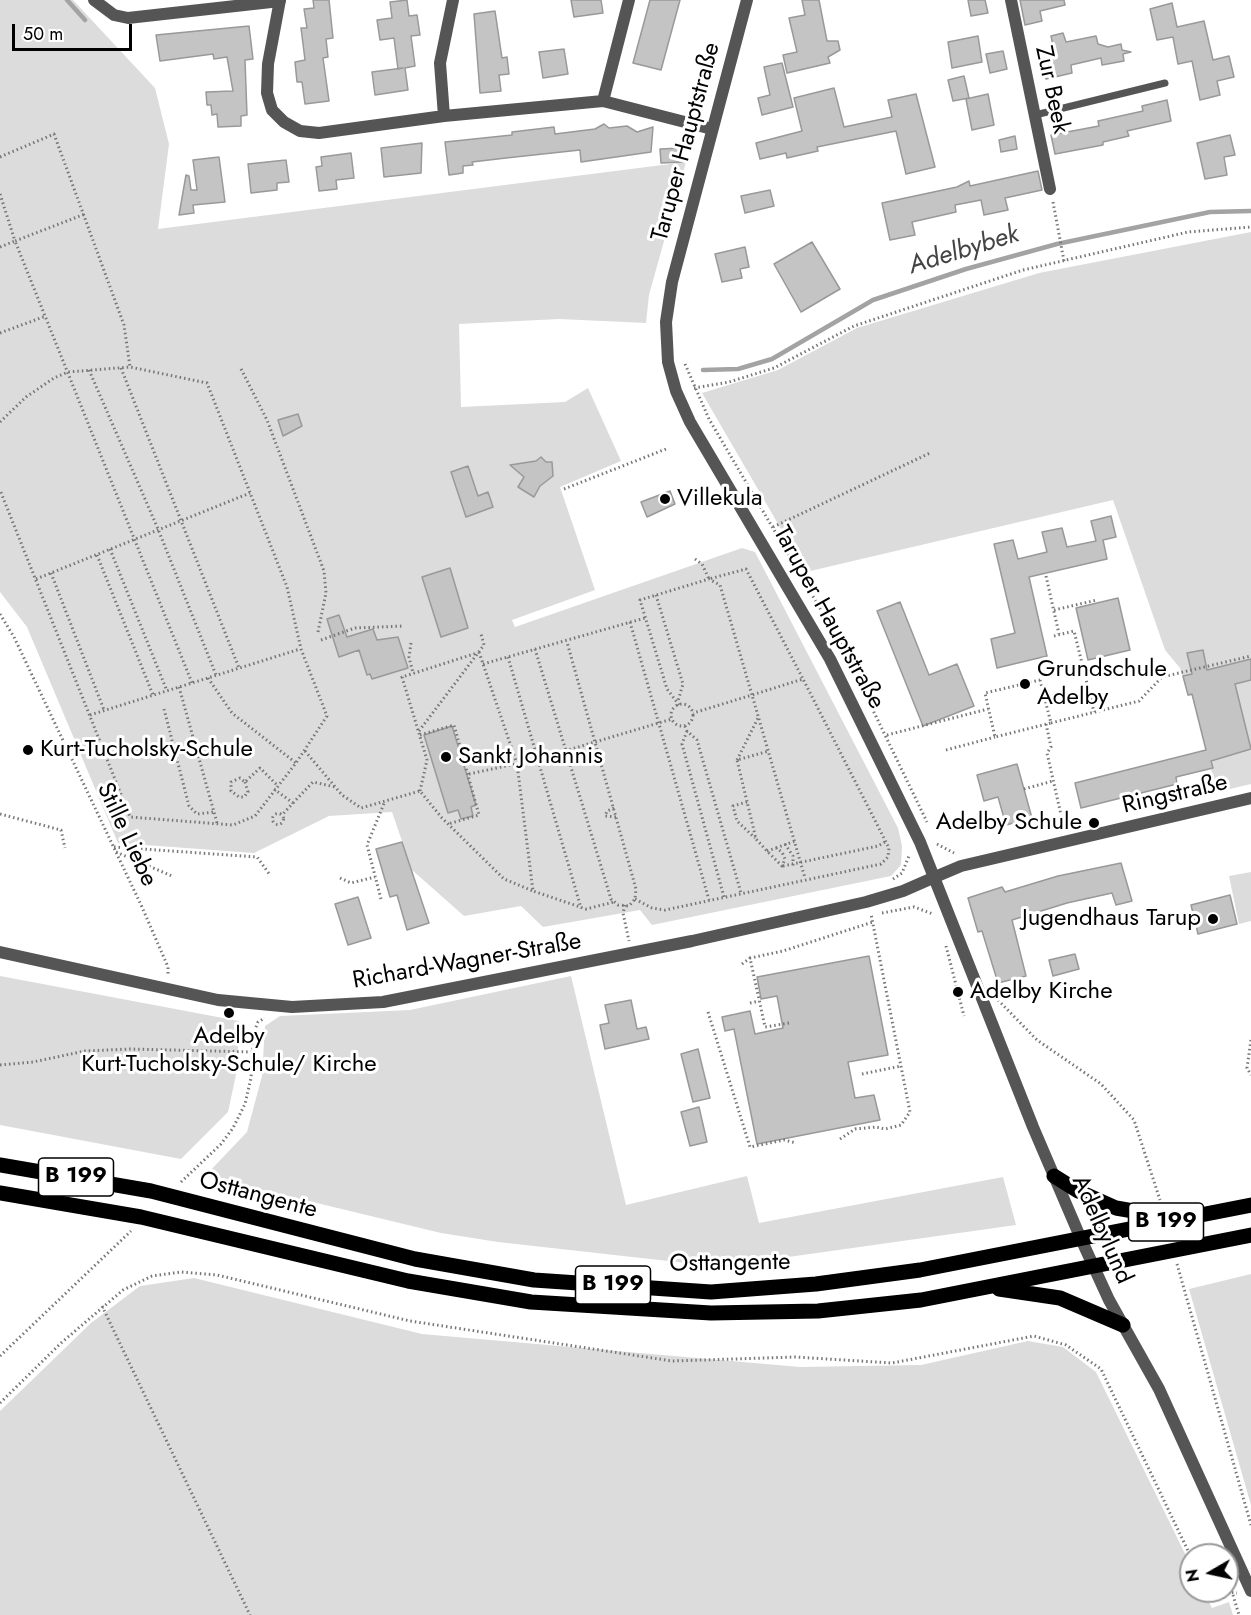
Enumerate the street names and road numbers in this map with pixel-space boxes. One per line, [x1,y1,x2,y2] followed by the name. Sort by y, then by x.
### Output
[647,40,727,244] street label: Taruper Hauptstraße
[1028,43,1074,137] street label: Zur Beek
[766,522,890,714] street label: Taruper Hauptstraße
[1120,769,1230,821] street label: Ringstraße
[89,779,163,891] street label: Stille Liebe
[350,928,584,996] street label: Richard-Wagner-Straße
[38,1158,113,1196] road number: B 199
[196,1166,320,1226] street label: Osttangente
[1064,1171,1138,1289] street label: Adelbylund
[1128,1203,1204,1241] road number: B 199
[669,1249,791,1279] street label: Osttangente
[576,1266,650,1304] road number: B 199

